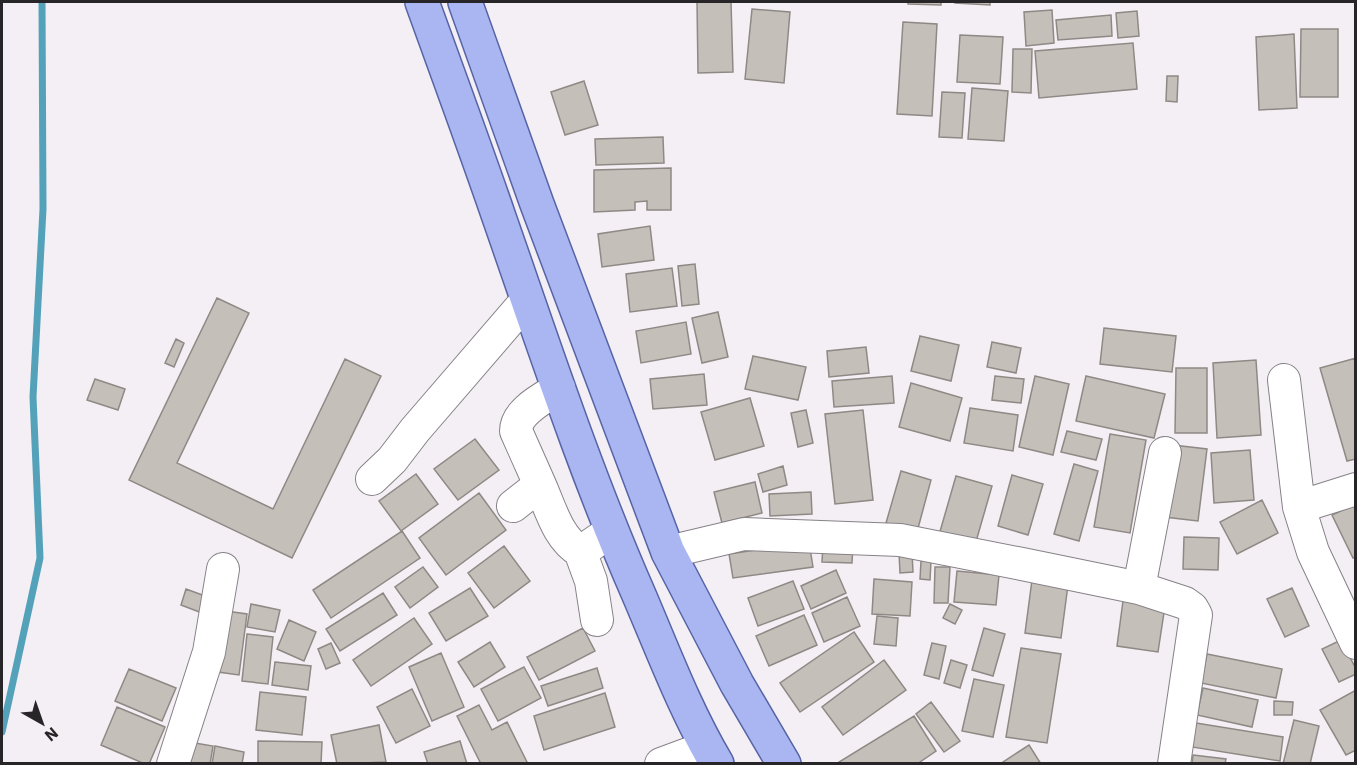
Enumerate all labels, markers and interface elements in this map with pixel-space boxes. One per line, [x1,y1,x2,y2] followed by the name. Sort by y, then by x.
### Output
[12,693,72,753] north arrow
[41,723,63,746] text: N

